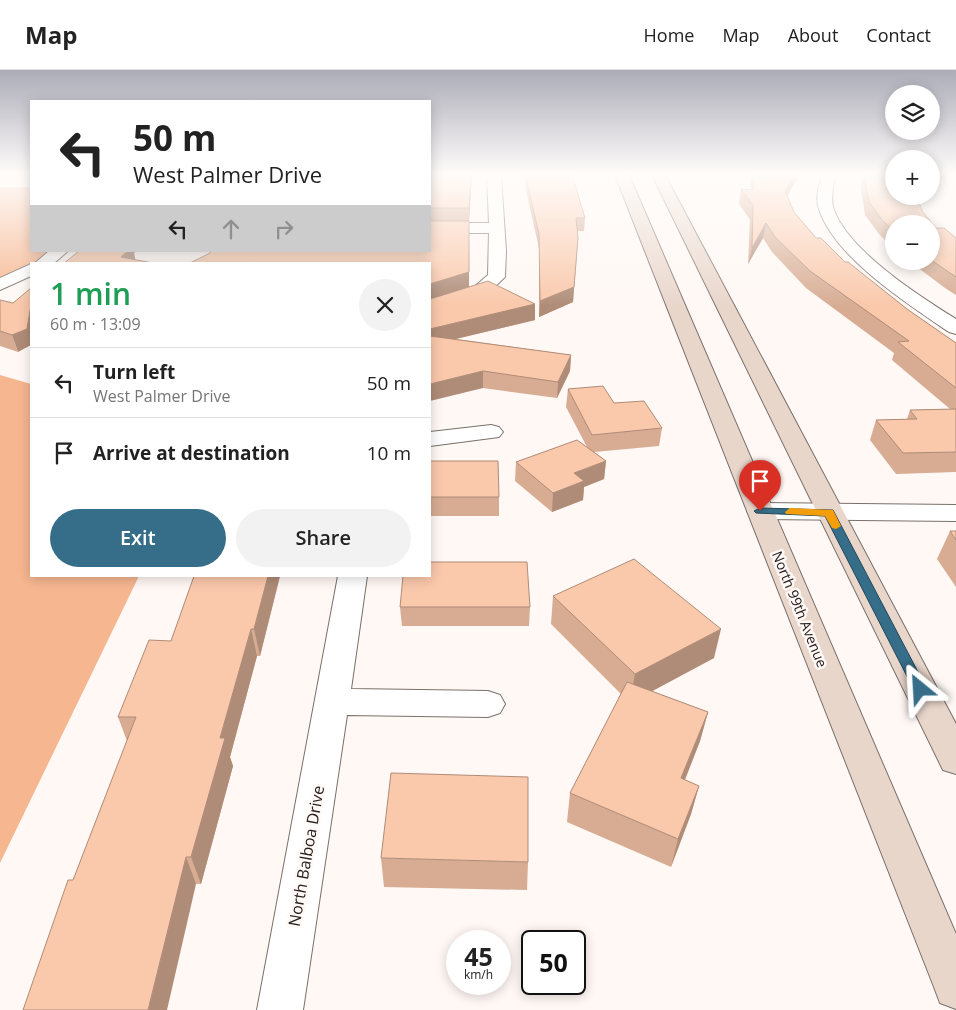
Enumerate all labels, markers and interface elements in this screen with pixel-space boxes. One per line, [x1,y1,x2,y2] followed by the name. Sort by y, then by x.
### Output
[25,18,77,51] text: Map
[644,23,694,47] text: Home
[722,23,760,47] text: Map
[788,23,838,47] text: About
[866,23,931,47] text: Contact
[885,85,940,270] map controls
[885,85,940,140] button: layers
[133,114,216,161] text: 50 m
[50,120,115,185] icon: left
[885,150,940,205] button: +
[133,159,322,189] text: West Palmer Drive
[164,215,192,243] icon: left
[217,215,245,243] icon: ahead
[270,215,298,243] icon: right
[885,215,940,270] button: −
[50,273,131,314] text: 1 min
[359,279,411,331] button: close
[50,313,141,335] text: 60 m · 13:09
[93,359,175,385] text: Turn left
[50,369,78,397] icon: left
[367,370,411,396] text: 50 m
[93,385,230,407] text: West Palmer Drive
[50,439,78,467] icon: arrive
[93,440,290,466] text: Arrive at destination
[367,440,411,466] text: 10 m
[739,460,781,511] pin
[746,467,774,495] icon: arrive
[50,509,226,567] button: Exit
[236,509,411,567] button: Share
[768,548,832,670] street label: North 99th Avenue
[893,662,945,714] position arrow
[283,784,329,928] street label: North Balboa Drive
[521,930,586,995] speed limit sign: 50
[464,939,493,973] text: 45
[464,966,493,983] text: km/h

